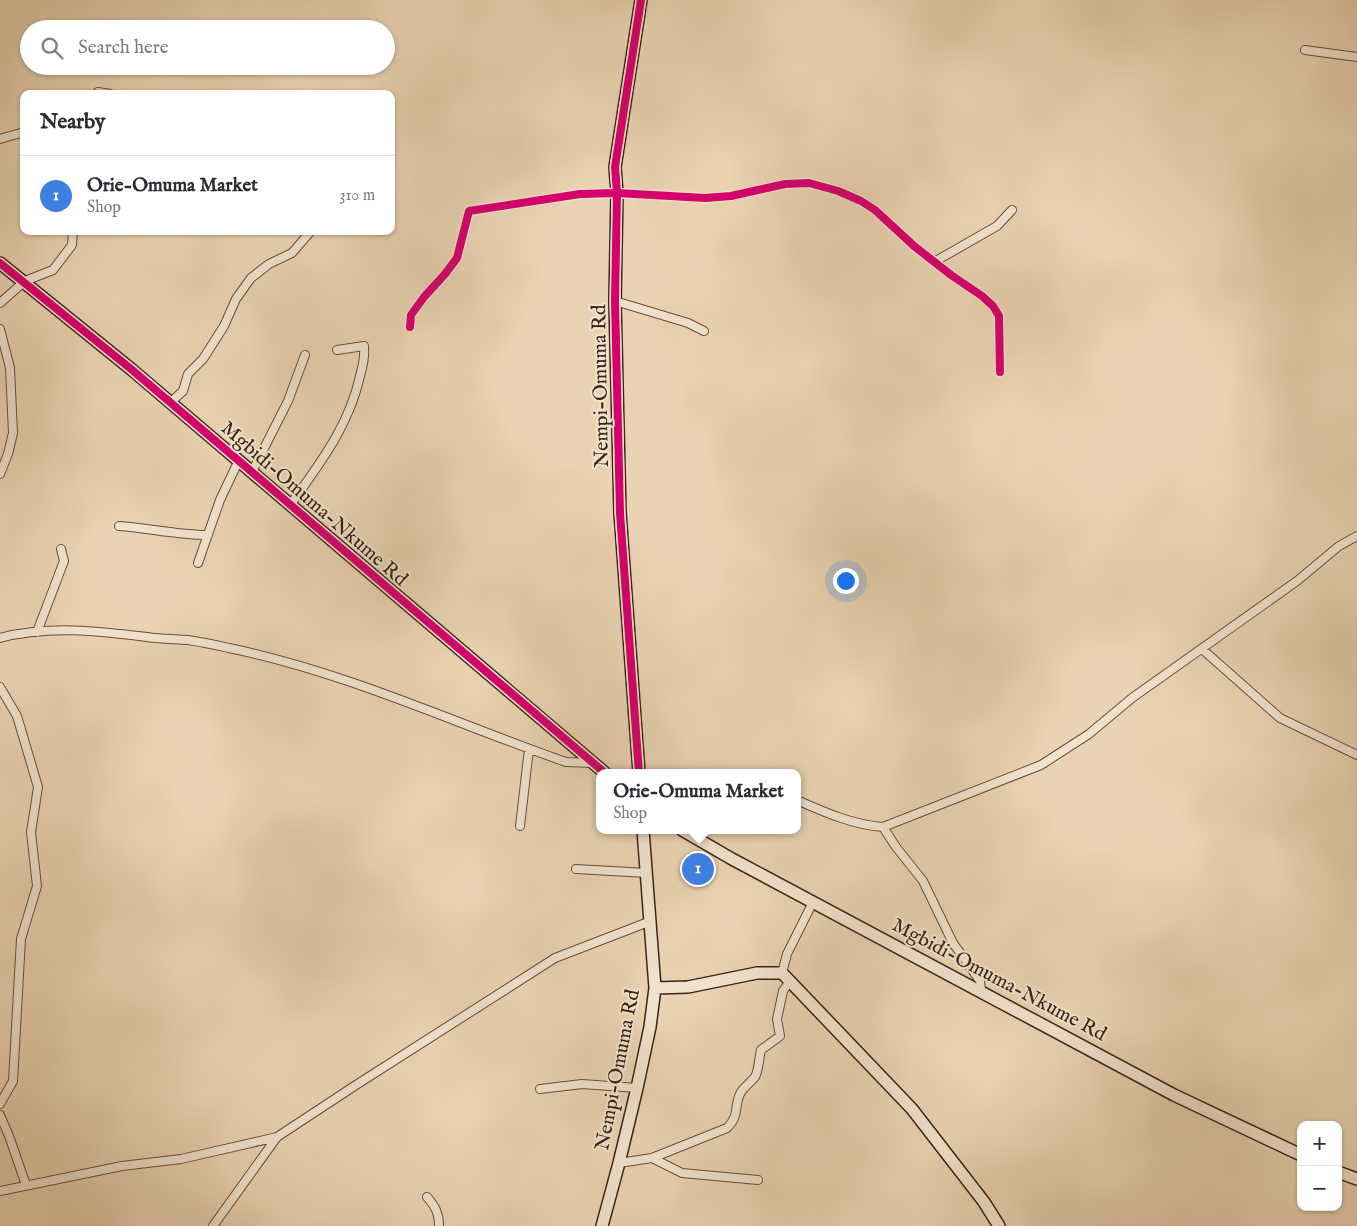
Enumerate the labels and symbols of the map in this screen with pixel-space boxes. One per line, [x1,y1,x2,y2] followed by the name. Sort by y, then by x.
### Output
[587,304,615,468] street label: Nempi-Omuma Rd
[215,416,413,592] street label: Mgbidi-Omuma-Nkume Rd
[833,568,859,594] your location
[682,850,714,888] pin: 1
[887,913,1111,1047] street label: Mgbidi-Omuma-Nkume Rd
[590,987,646,1153] street label: Nempi-Omuma Rd

